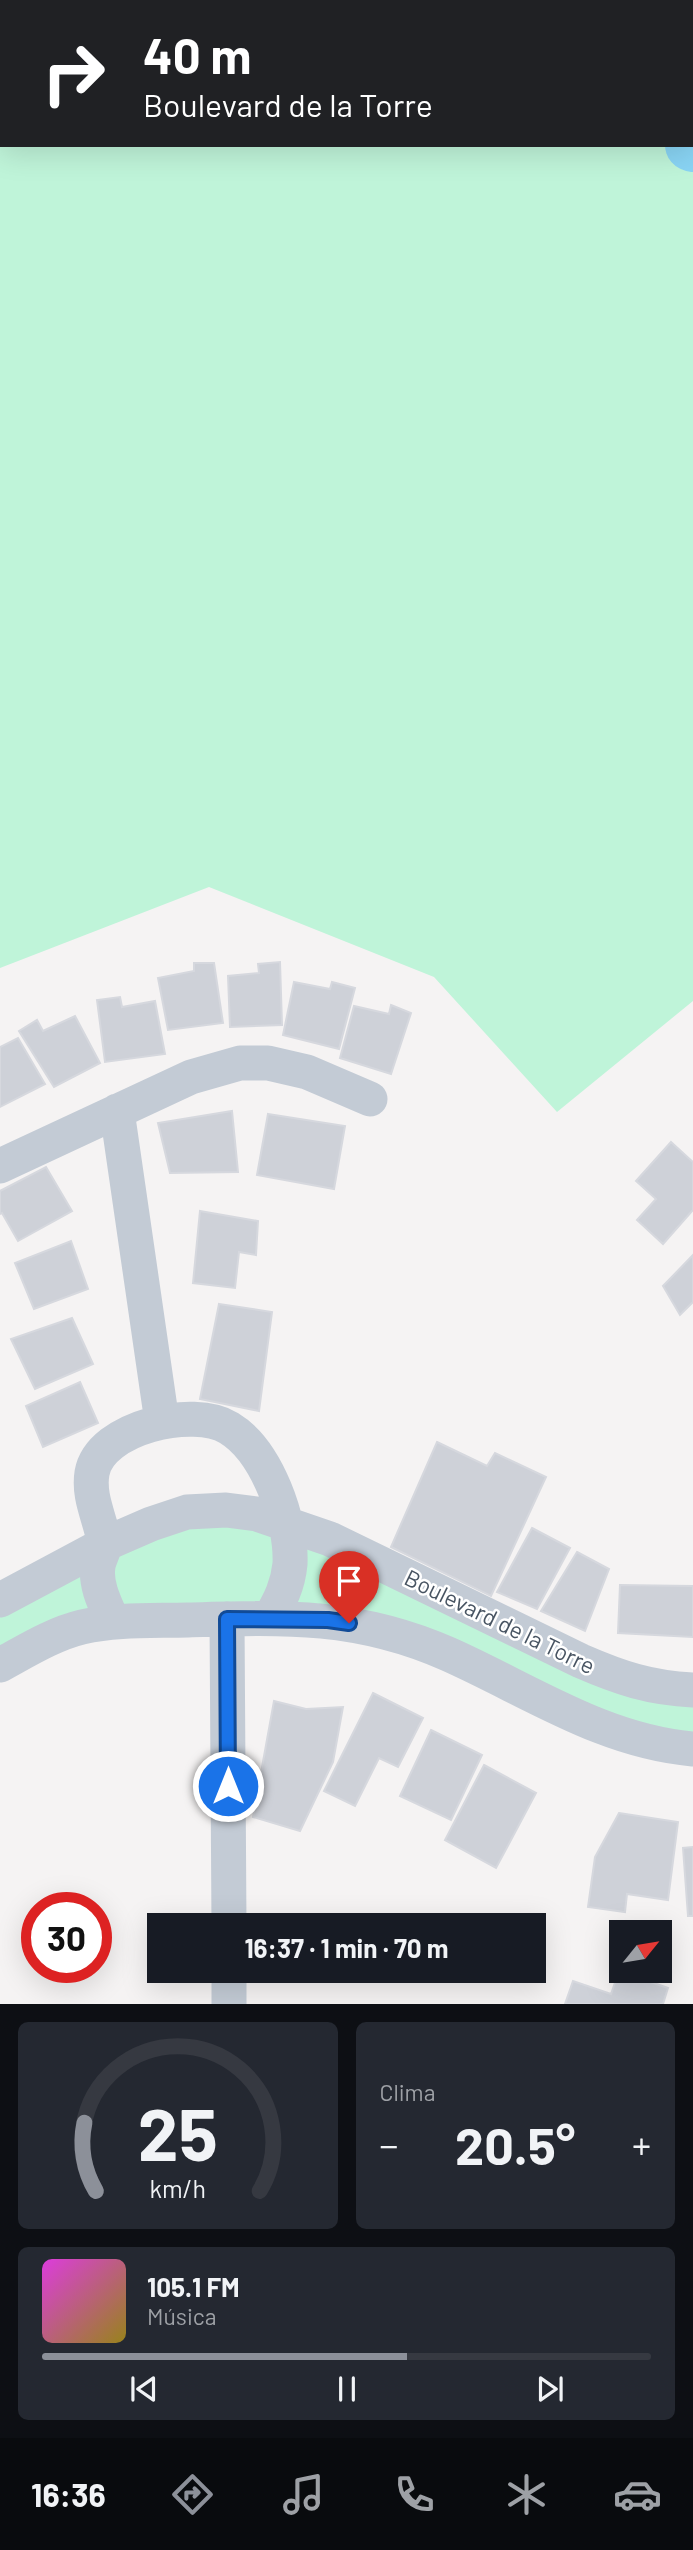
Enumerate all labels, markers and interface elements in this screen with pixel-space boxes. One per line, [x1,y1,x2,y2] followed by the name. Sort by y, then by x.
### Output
[143,25,251,84] text: 40 m
[28,28,119,119] icon: right
[143,85,433,123] text: Boulevard de la Torre
[319,1551,379,1623] pin
[330,1562,368,1600] icon: arrive
[400,1563,600,1679] street label: Boulevard de la Torre
[191,1749,265,1823] position arrow
[21,1892,112,1983] speed limit sign: 30
[609,1920,672,1983] north arrow
[609,1920,672,1983] map controls
[244,1932,449,1963] text: 16:37 · 1 min · 70 m
[380,2078,435,2106] text: Clima
[138,2089,218,2177] text: 25
[455,2113,575,2175] text: 20.5°
[380,2121,399,2167] text: −
[632,2121,651,2167] text: +
[149,2173,206,2203] text: km/h
[147,2271,240,2302] text: 105.1 FM
[147,2302,216,2330] text: Música
[125,2370,163,2408] icon: previous
[328,2370,366,2408] icon: pause
[531,2370,569,2408] icon: next
[168,2470,217,2519] icon: directions
[279,2470,328,2519] icon: music
[390,2470,439,2519] icon: phone
[502,2470,551,2519] icon: climate
[613,2470,662,2519] icon: car
[31,2475,106,2513] text: 16:36

